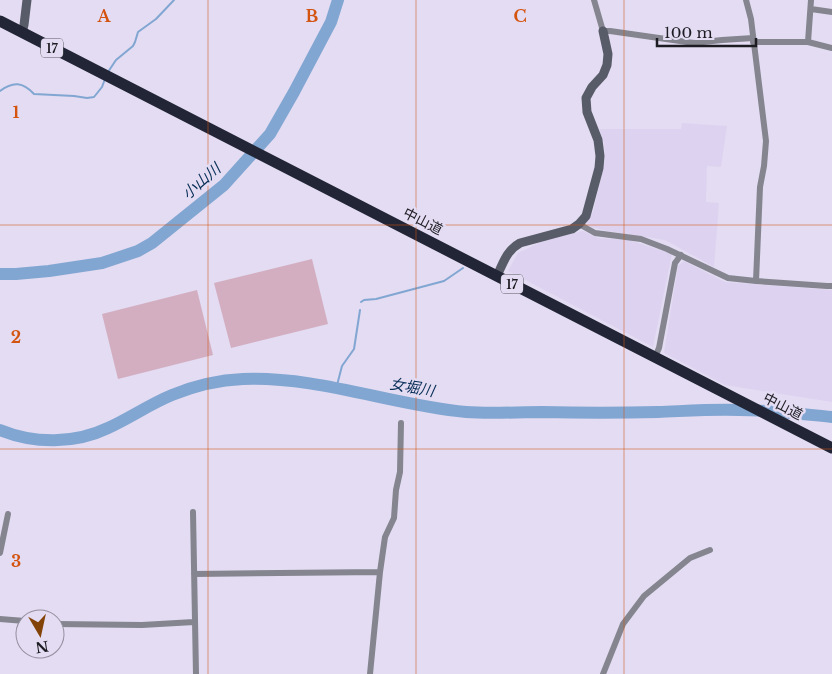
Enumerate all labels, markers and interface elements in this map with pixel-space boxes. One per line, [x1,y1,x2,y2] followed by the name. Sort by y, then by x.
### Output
[97,6,112,26] text: A
[306,6,319,26] text: B
[513,6,527,26] text: C
[657,15,756,47] scale bar
[664,23,713,42] text: 100 m
[41,38,63,58] road number: 17
[13,102,20,122] text: 1
[178,158,226,203] water label: 小山川
[400,203,446,239] street label: 中山道
[501,274,523,294] road number: 17
[11,327,21,347] text: 2
[388,374,438,401] water label: 女堀川
[760,388,806,424] street label: 中山道
[11,551,21,571] text: 3
[15,609,65,659] north arrow
[34,637,50,657] text: N

